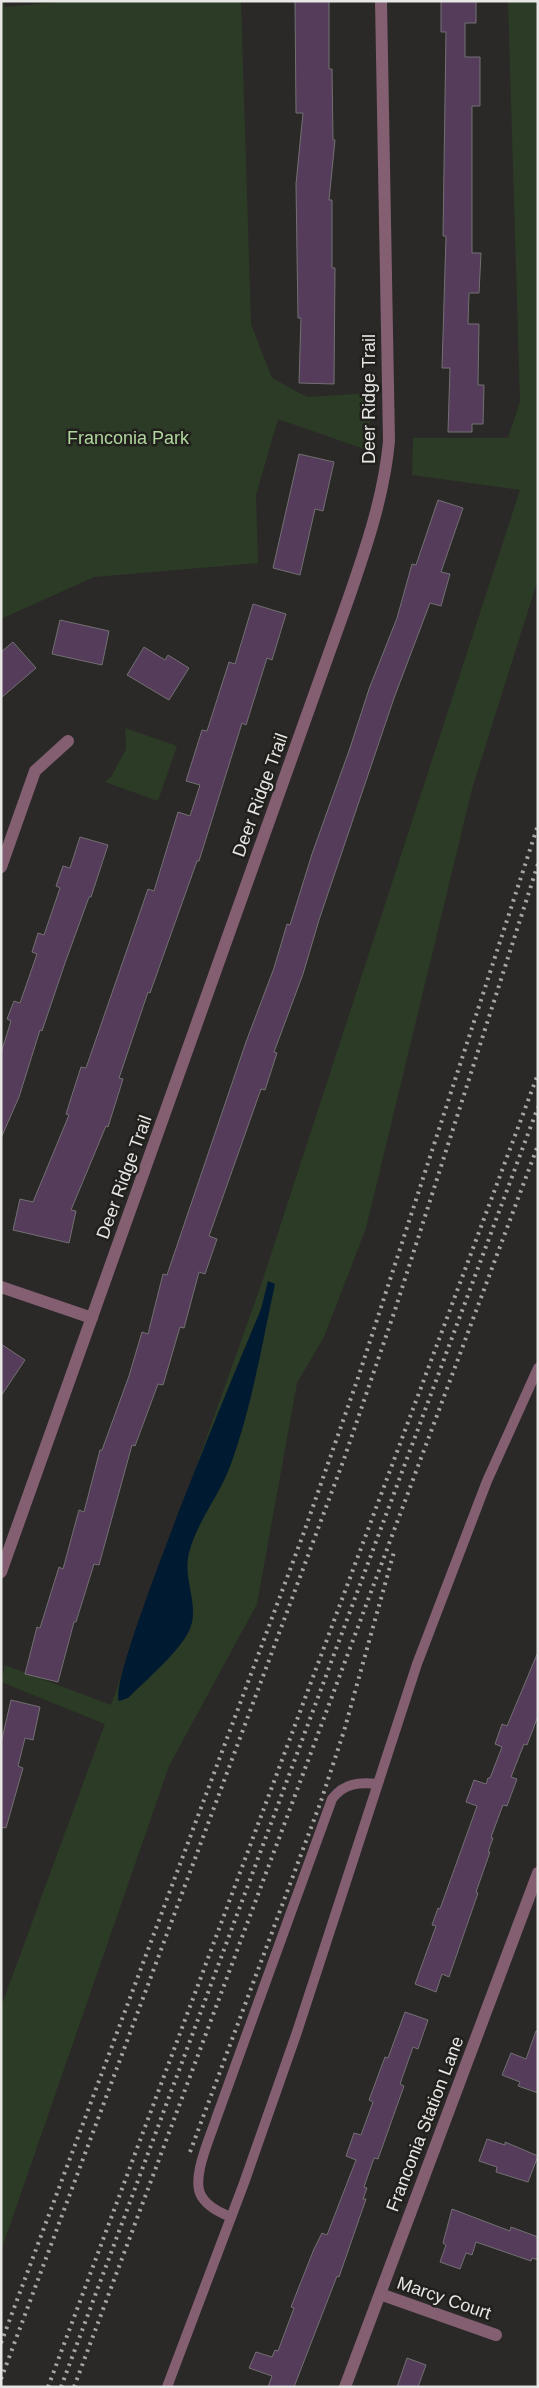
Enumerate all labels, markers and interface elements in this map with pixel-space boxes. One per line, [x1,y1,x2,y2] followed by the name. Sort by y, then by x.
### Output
[359,334,379,464] street label: Deer Ridge Trail
[67,428,190,448] park label: Franconia Park
[228,730,292,860] street label: Deer Ridge Trail
[92,1112,156,1242] street label: Deer Ridge Trail
[382,2034,468,2214] street label: Franconia Station Lane
[394,2273,494,2323] street label: Marcy Court

